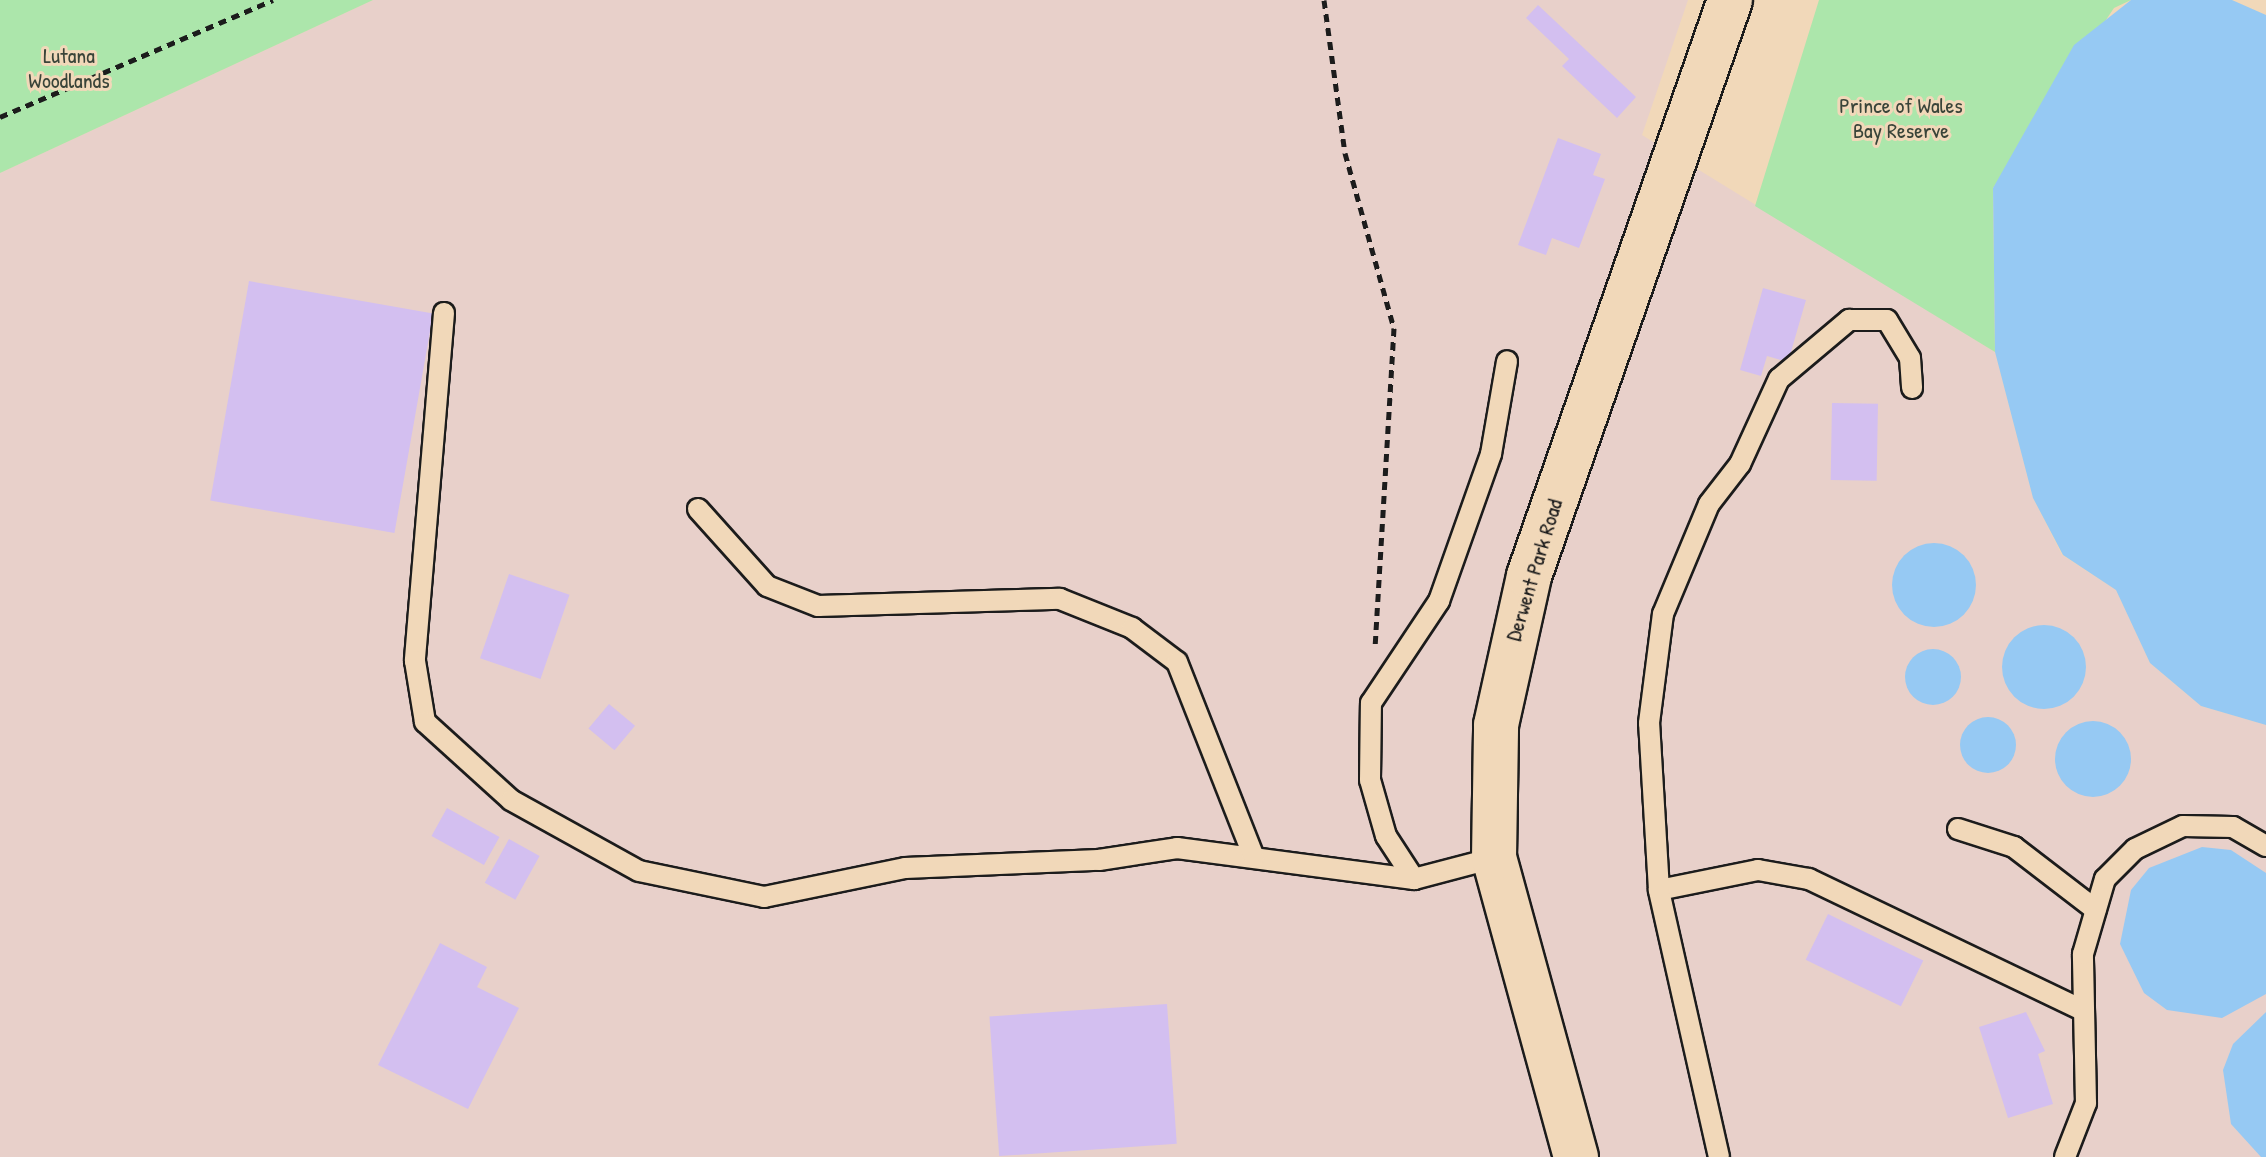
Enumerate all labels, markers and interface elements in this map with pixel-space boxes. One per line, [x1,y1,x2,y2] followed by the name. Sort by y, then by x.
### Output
[28,42,110,94] park label: Lutana Woodlands
[1839,92,1963,144] park label: Prince of Wales Bay Reserve
[1500,496,1568,644] street label: Derwent Park Road

